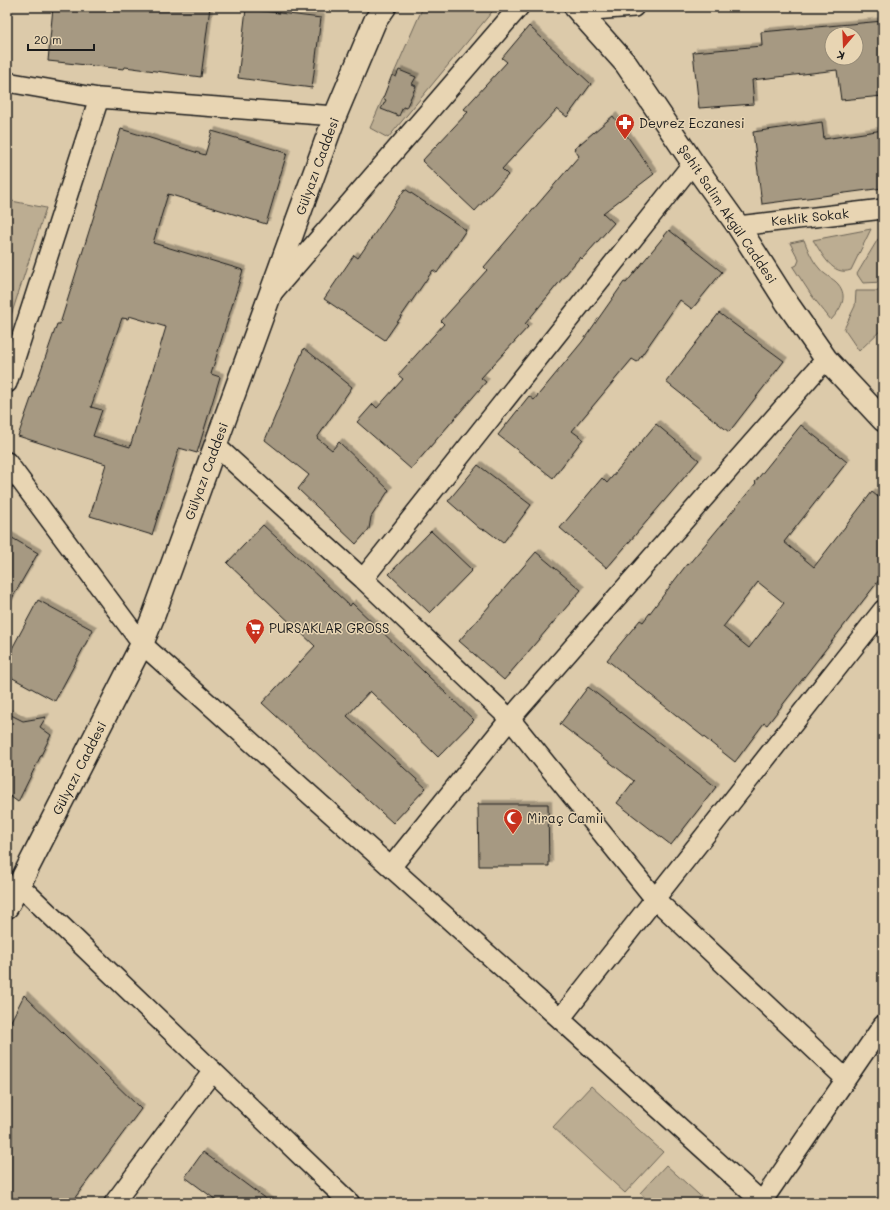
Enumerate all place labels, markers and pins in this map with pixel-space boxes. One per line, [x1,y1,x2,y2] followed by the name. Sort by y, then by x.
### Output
[614,112,636,140] pharmacy icon: Devrez Eczanesi
[639,114,745,131] place label: Devrez Eczanesi
[244,617,266,645] supermarket icon: PURSAKLAR GROSS
[269,619,389,636] place label: PURSAKLAR GROSS
[502,807,524,835] mosque icon: Miraç Camii
[527,809,603,826] place label: Miraç Camii

